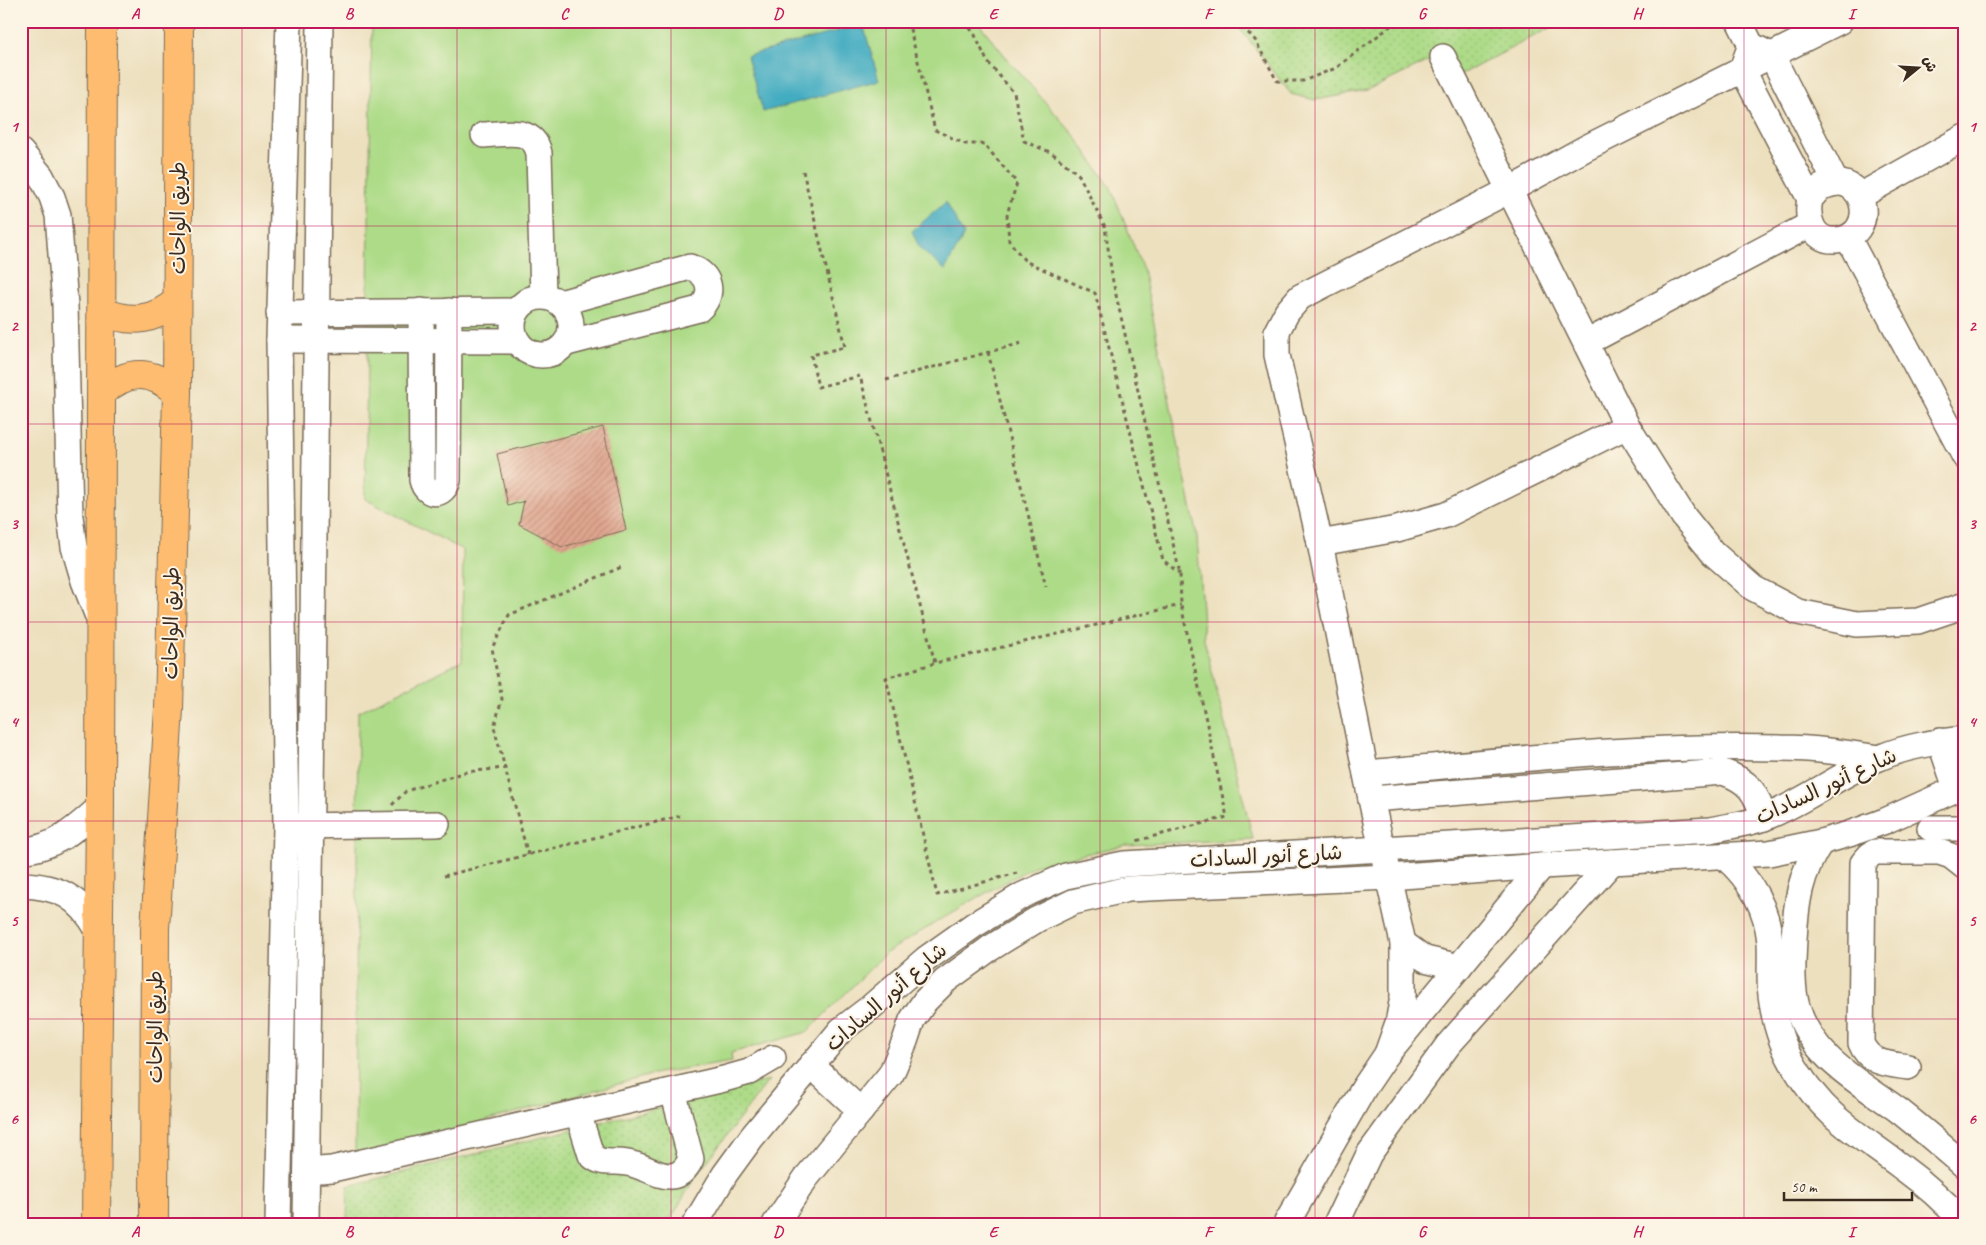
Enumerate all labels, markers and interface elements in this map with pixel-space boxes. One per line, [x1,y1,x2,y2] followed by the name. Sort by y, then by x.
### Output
[131,4,141,24] text: A
[345,4,355,24] text: B
[560,4,570,24] text: C
[773,4,784,24] text: D
[989,4,1000,24] text: E
[1204,4,1215,24] text: F
[1418,4,1428,24] text: G
[1632,4,1644,24] text: H
[1848,4,1858,24] text: I
[1894,42,1944,92] north arrow
[1919,54,1940,74] text: ش
[10,117,19,137] text: 1
[1968,117,1977,137] text: 1
[165,161,191,275] street label: طريق الواحات
[10,316,19,336] text: 2
[1968,316,1977,336] text: 2
[10,514,19,534] text: 3
[1968,514,1977,534] text: 3
[157,566,185,680] street label: طريق الواحات
[10,712,19,732] text: 4
[1968,712,1977,732] text: 4
[1751,742,1902,832] street label: شارع أنور السادات
[1189,839,1343,875] street label: شارع أنور السادات
[11,911,20,931] text: 5
[1969,911,1978,931] text: 5
[820,937,953,1058] street label: شارع أنور السادات
[142,970,168,1084] street label: طريق الواحات
[10,1109,19,1129] text: 6
[1968,1109,1977,1129] text: 6
[1784,1170,1911,1202] scale bar
[1791,1178,1818,1197] text: 50 m
[131,1222,141,1242] text: A
[345,1222,355,1242] text: B
[560,1222,570,1242] text: C
[773,1222,784,1242] text: D
[989,1222,1000,1242] text: E
[1204,1222,1215,1242] text: F
[1418,1222,1428,1242] text: G
[1632,1222,1644,1242] text: H
[1848,1222,1858,1242] text: I

